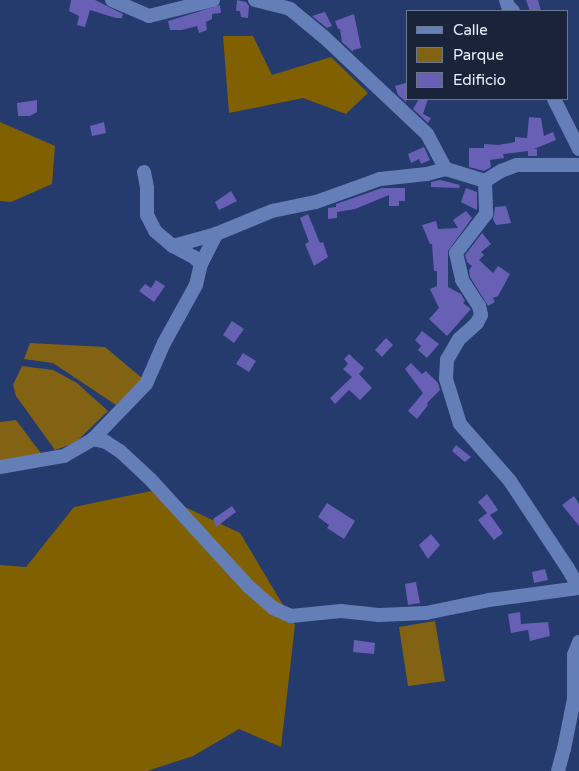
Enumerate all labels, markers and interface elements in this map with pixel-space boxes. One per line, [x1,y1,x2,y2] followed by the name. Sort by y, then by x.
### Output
[406,10,569,100] legend
[453,21,488,39] text: Calle
[453,46,504,64] text: Parque
[453,71,506,89] text: Edificio

